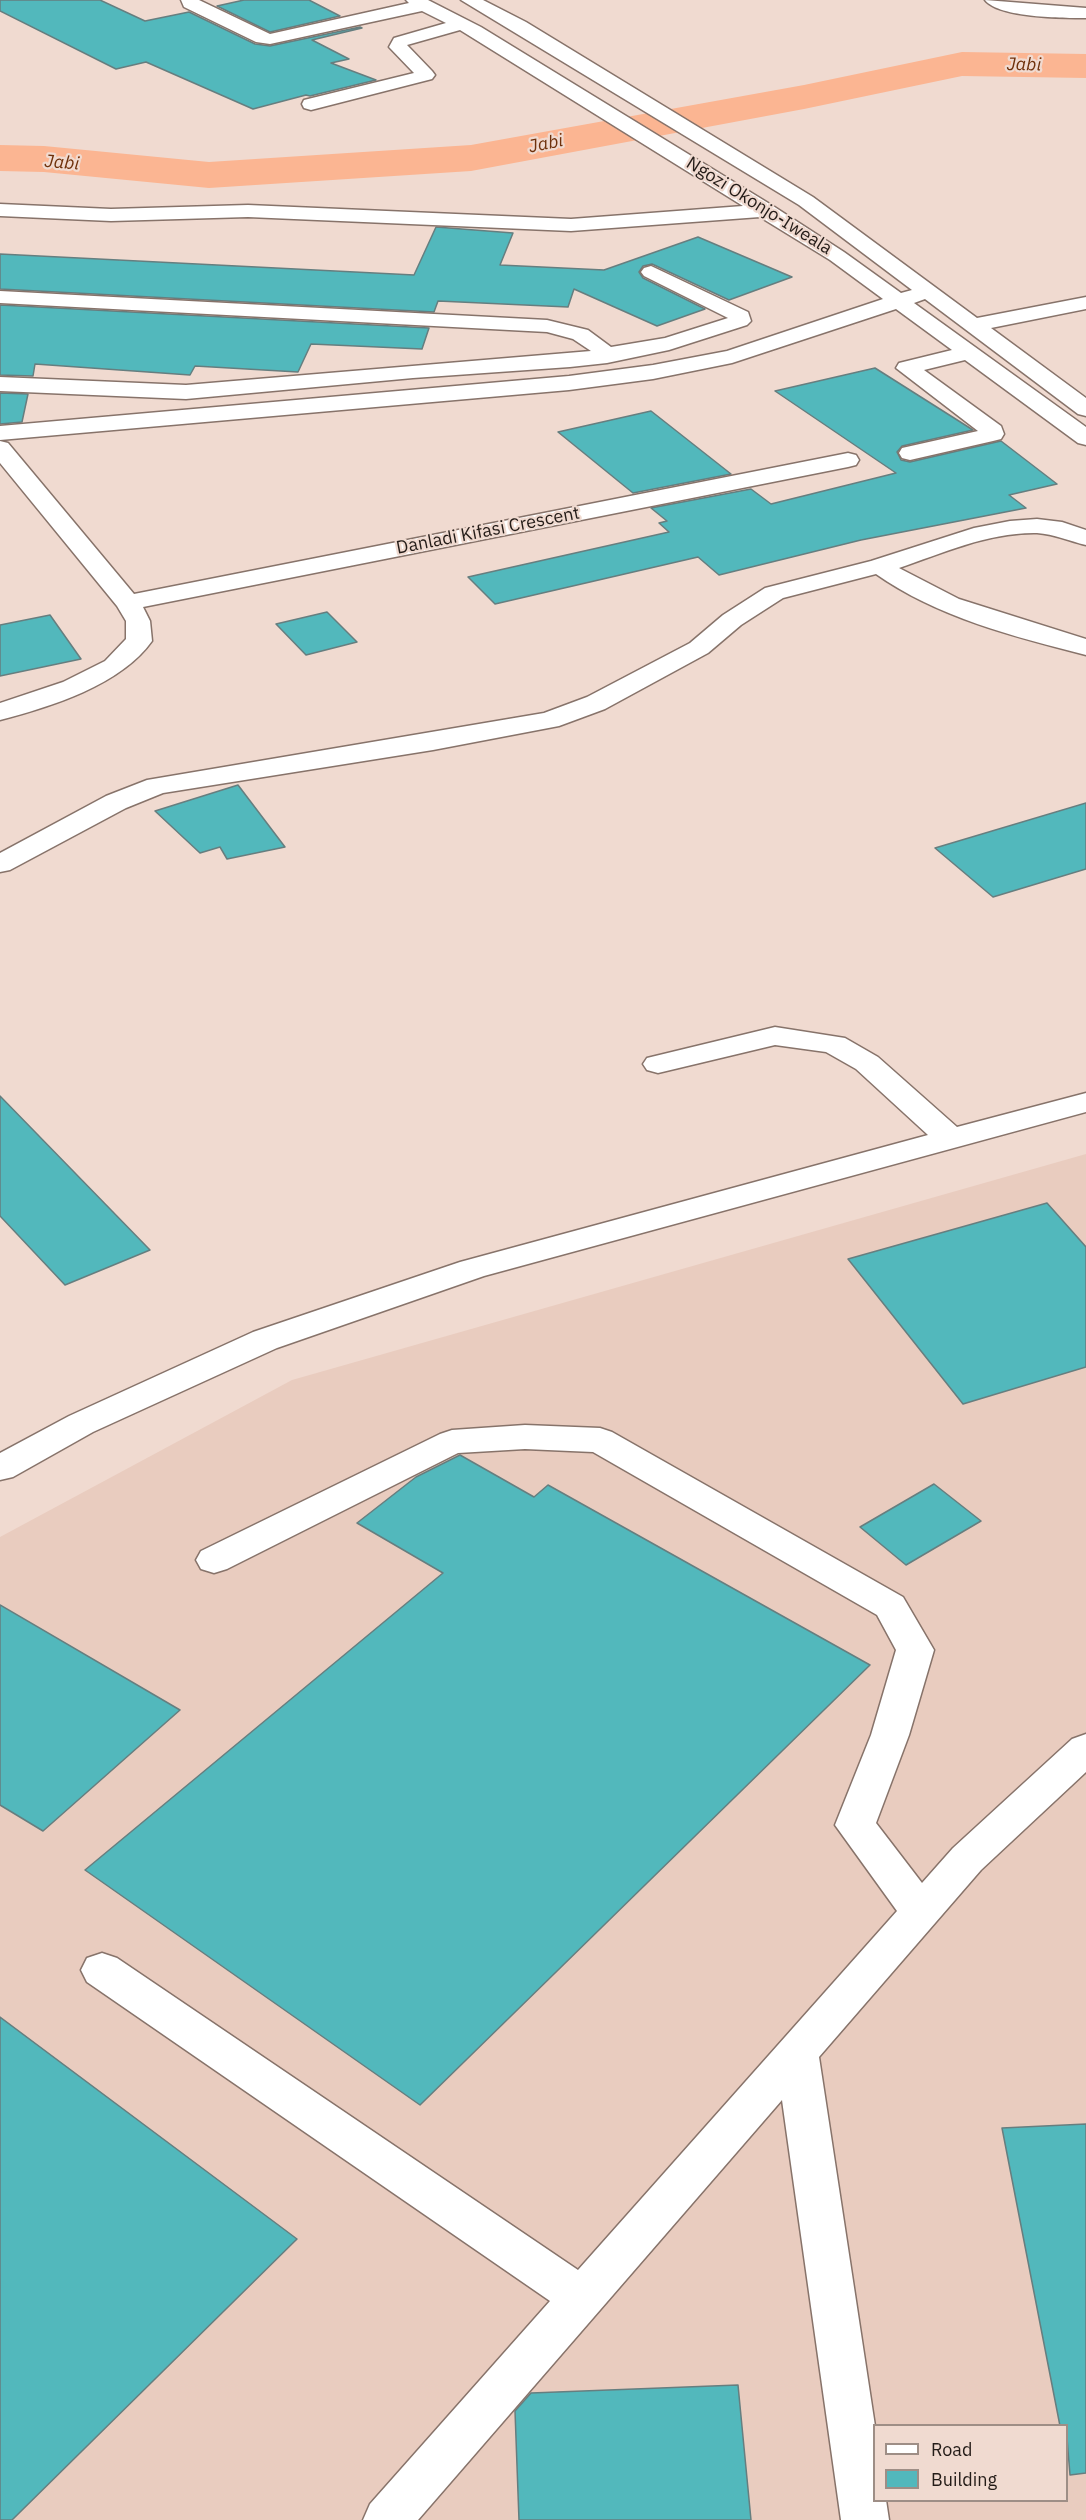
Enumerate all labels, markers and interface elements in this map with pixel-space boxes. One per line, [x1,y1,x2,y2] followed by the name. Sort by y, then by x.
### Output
[1007,54,1041,76] water label: Jabi
[527,130,565,158] water label: Jabi
[44,151,80,175] water label: Jabi
[682,152,836,260] street label: Ngozi Okonjo-Iweala
[395,503,581,559] street label: Danladi Kifasi Crescent
[873,2424,1068,2502] legend
[931,2438,972,2461] text: Road
[931,2468,997,2491] text: Building

